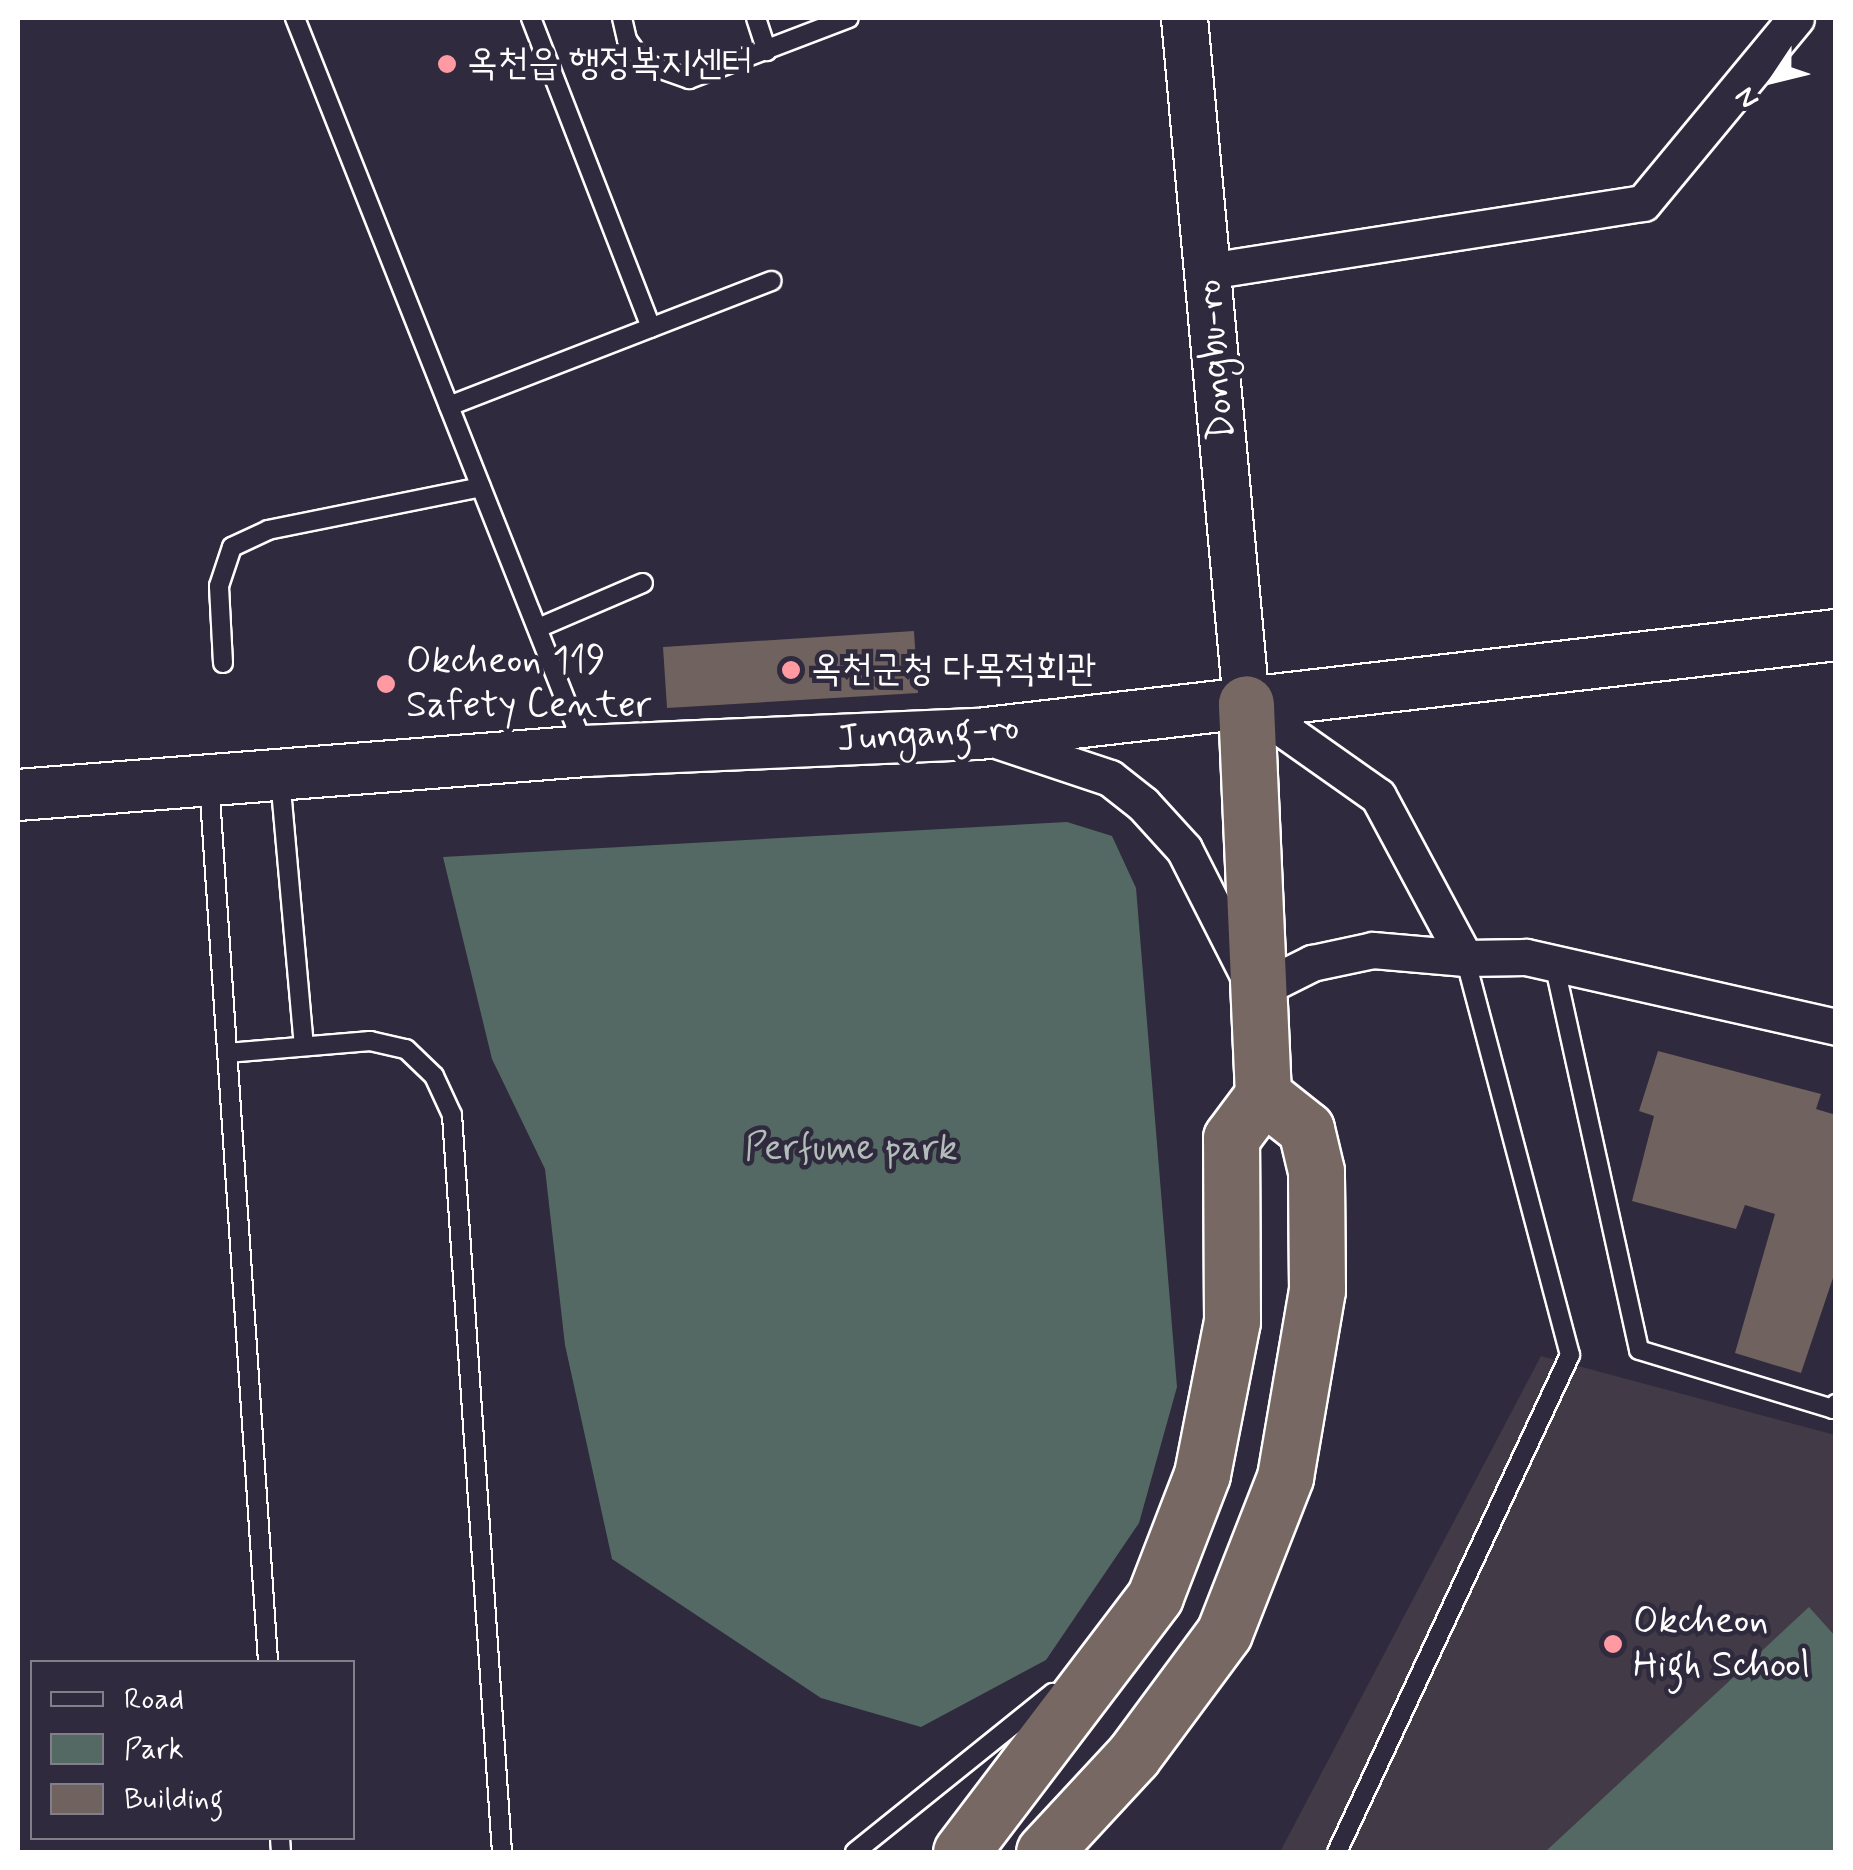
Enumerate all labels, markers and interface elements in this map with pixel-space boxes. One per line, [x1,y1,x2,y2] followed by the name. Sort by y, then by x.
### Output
[1723,30,1823,130] north arrow
[467,41,752,87] place label: 옥천읍 행정복지센터
[436,53,458,75] marker: 옥천읍 행정복지센터
[1728,79,1769,116] text: N
[1186,278,1246,442] street label: Dongbu-ro
[406,639,644,728] place label: Okcheon 119 Safety Center
[811,647,1096,693] place label: 옥천군청 다목적회관
[780,659,802,681] marker: 옥천군청 다목적회관
[375,673,397,695] marker: Okcheon 119 Safety Center
[835,705,1021,763] street label: Jungang-ro
[746,1126,956,1172] park label: Perfume park
[1633,1599,1810,1688] place label: Okcheon High School
[1602,1633,1624,1655] marker: Okcheon High School
[30,1660,355,1840] legend
[124,1680,184,1719] text: Road
[124,1730,184,1769] text: Park
[124,1780,223,1819] text: Building

